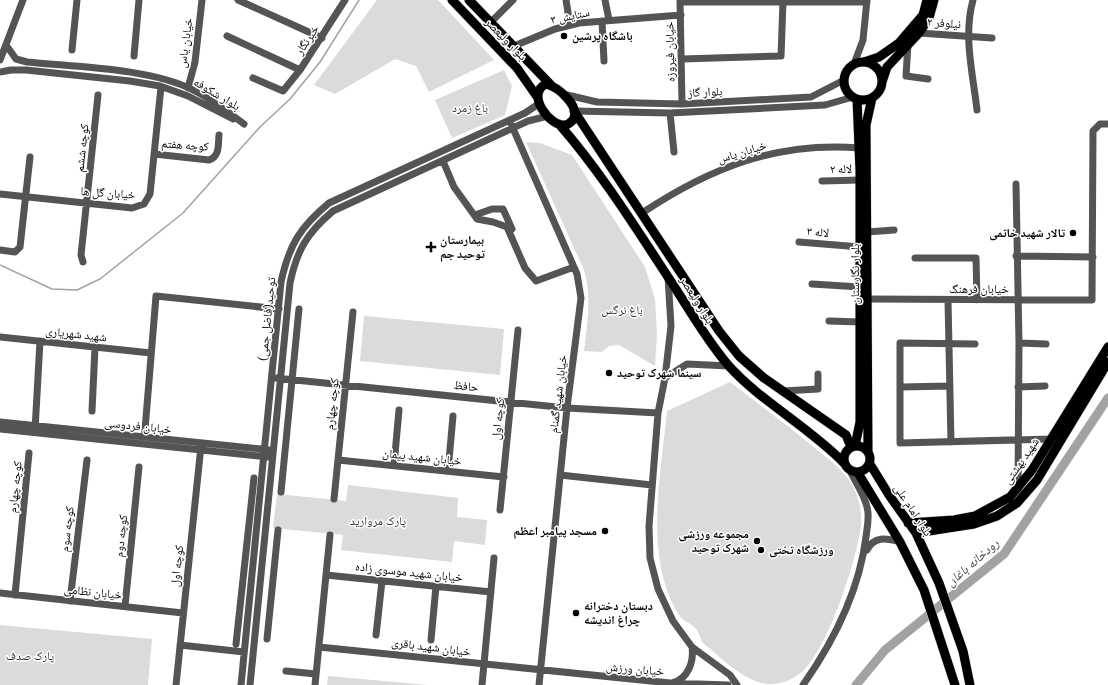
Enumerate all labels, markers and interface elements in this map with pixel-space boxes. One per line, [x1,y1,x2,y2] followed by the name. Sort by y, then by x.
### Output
[549,4,591,27] street label: ستایش ۳
[481,13,530,63] street label: بلوار ولیعصر
[926,14,962,31] street label: نیلوفر ۲
[174,17,196,69] street label: خیابان یاس
[661,21,678,82] street label: خیابان فیروزه
[291,22,322,58] street label: خبرنگار
[572,28,633,44] place label: باشگاه پرشین
[559,31,569,41] marker: باشگاه پرشین
[191,74,243,114] street label: بلوار شکوفه
[686,83,723,100] street label: بلوار گاز
[452,100,488,116] park label: باغ زمرد
[72,123,92,173] street label: کوچه ششم
[161,135,209,155] street label: کوچه هفتم
[716,137,769,166] street label: خیابان یاس
[830,161,852,175] street label: لاله ۲
[80,183,136,202] street label: خیابان گل ها
[806,223,830,239] street label: لاله ۳
[989,225,1066,241] place label: تالار شهید خاتمی
[1068,228,1078,238] marker: تالار شهید خاتمی
[440,232,486,262] place label: بیمارستان توحید جم
[425,241,437,253] marker: بیمارستان توحید جم
[847,244,862,304] street label: بلوار نگارستان
[676,272,718,327] street label: بلوار ولیعصر
[255,276,279,362] street label: توحید(فاضل جمی)
[949,281,1009,296] street label: خیابان فرهنگ
[601,302,643,318] park label: باغ نرگس
[45,323,108,344] street label: شهید شهریاری
[545,354,571,434] street label: خیابان شهید گمنام
[617,365,702,380] place label: سینما شهرک توحید
[604,368,614,378] marker: سینما شهرک توحید
[321,377,343,431] street label: کوچه چهارم
[453,377,480,393] street label: حافظ
[488,397,507,441] street label: کوچه اول
[104,415,173,437] street label: خیابان فردوسی
[999,434,1042,487] street label: شهید بهشتی
[382,445,463,469] street label: خیابان شهید پیمان
[4,460,26,514] street label: کوچه چهارم
[890,481,936,539] street label: بلوار امام علی
[56,505,78,553] street label: کوچه سوم
[350,513,407,528] park label: پارک مروارید
[111,514,131,558] street label: کوچه دوم
[514,523,597,539] place label: مسجد پیامبر اعظم
[600,526,610,536] marker: مسجد پیامبر اعظم
[679,526,749,555] place label: مجموعه ورزشی شهرک توحید
[942,535,1002,590] water label: رودخانه باغان
[752,536,762,546] marker: مجموعه ورزشی شهرک توحید
[769,542,834,558] place label: ورزشگاه تختی
[167,544,186,588] street label: کوچه اول
[756,545,766,555] marker: ورزشگاه تختی
[354,558,464,585] street label: خیابان شهید موسوی زاده
[63,581,123,602] street label: خیابان نظامی
[584,598,653,628] place label: دبستان دخترانه چراغ اندیشه
[571,608,581,618] marker: دبستان دخترانه چراغ اندیشه
[390,634,472,659] street label: خیابان شهید باقری
[6,648,55,663] park label: پارک صدف
[605,658,665,679] street label: خیابان ورزش

